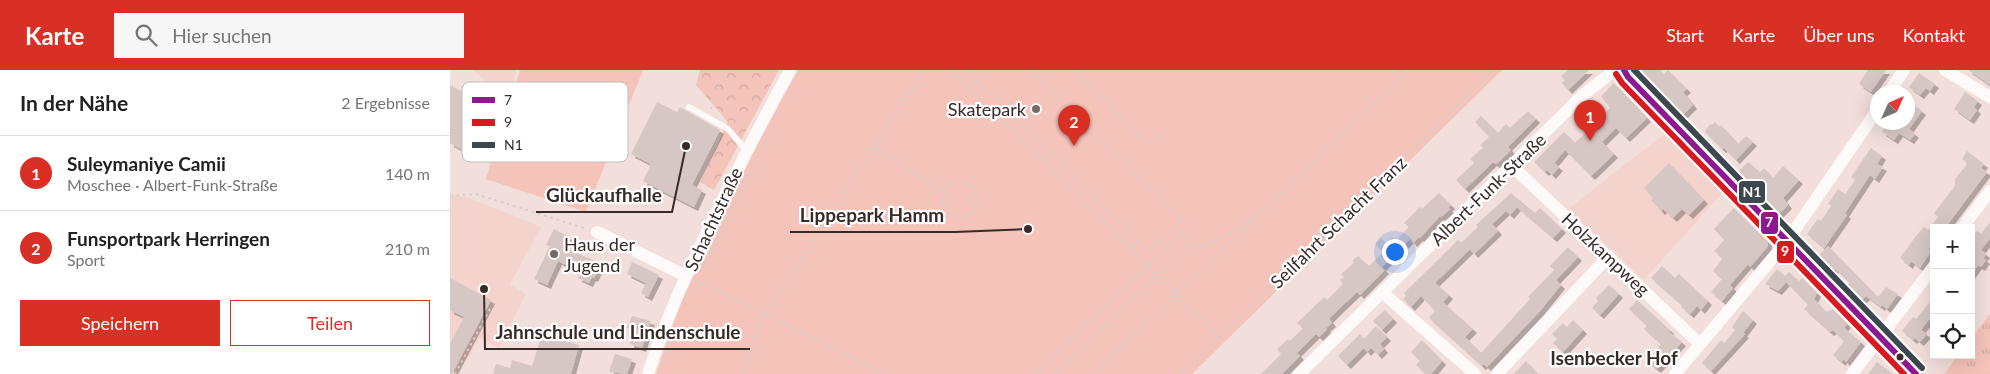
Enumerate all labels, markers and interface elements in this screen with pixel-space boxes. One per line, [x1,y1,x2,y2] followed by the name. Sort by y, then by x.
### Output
[114,13,464,58] search box
[25,21,84,50] text: Karte
[132,21,160,49] icon: search
[172,24,272,47] text: Hier suchen
[1666,24,1704,46] text: Start
[1732,24,1775,46] text: Karte
[1803,24,1875,46] text: Über uns
[1903,24,1965,46] text: Kontakt
[462,82,628,162] legend
[1870,85,1915,130] north arrow
[20,90,128,115] text: In der Nähe
[504,91,512,108] text: 7
[341,93,430,112] text: 2 Ergebnisse
[948,98,1027,120] place label: Skatepark
[1574,100,1606,141] pin: 1
[1030,103,1042,115] marker: Skatepark
[1058,105,1090,146] pin: 2
[504,113,512,130] text: 9
[1426,128,1550,250] street label: Albert-Funk-Straße
[504,136,523,153] text: N1
[1265,151,1411,293] street label: Seilfahrt Schacht Franz
[67,152,226,175] text: Suleymaniye Camii
[31,164,41,183] text: 1
[385,164,430,183] text: 140 m
[679,164,747,274] street label: Schachtstraße
[67,175,278,194] text: Moschee · Albert-Funk-Straße
[536,178,672,212] callout: Glückaufhalle
[1738,180,1766,204] line badge: N1
[546,183,662,206] text: Glückaufhalle
[1743,183,1761,200] text: N1
[790,198,955,232] callout: Lippepark Hamm
[800,203,944,226] text: Lippepark Hamm
[1558,208,1654,300] street label: Holzkampweg
[1760,211,1779,235] line badge: 7
[1765,213,1773,230] text: 7
[1930,224,1975,359] map controls
[1930,224,1975,269] button: +
[67,227,270,250] text: Funsportpark Herringen
[564,233,635,276] place label: Haus der Jugend
[31,239,41,258] text: 2
[385,239,430,258] text: 210 m
[1382,239,1408,265] your location
[1776,240,1795,264] line badge: 9
[1781,242,1789,259] text: 9
[548,248,560,260] marker: Haus der Jugend
[67,250,105,269] text: Sport
[1930,269,1975,314] button: −
[20,300,220,346] button: Speichern
[230,300,430,346] button: Teilen
[1930,314,1975,359] button: locate
[485,315,750,349] callout: Jahnschule und Lindenschule
[495,320,741,343] text: Jahnschule und Lindenschule
[1550,346,1678,369] district label: Isenbecker Hof
[1895,352,1905,362] unlabelled marker

